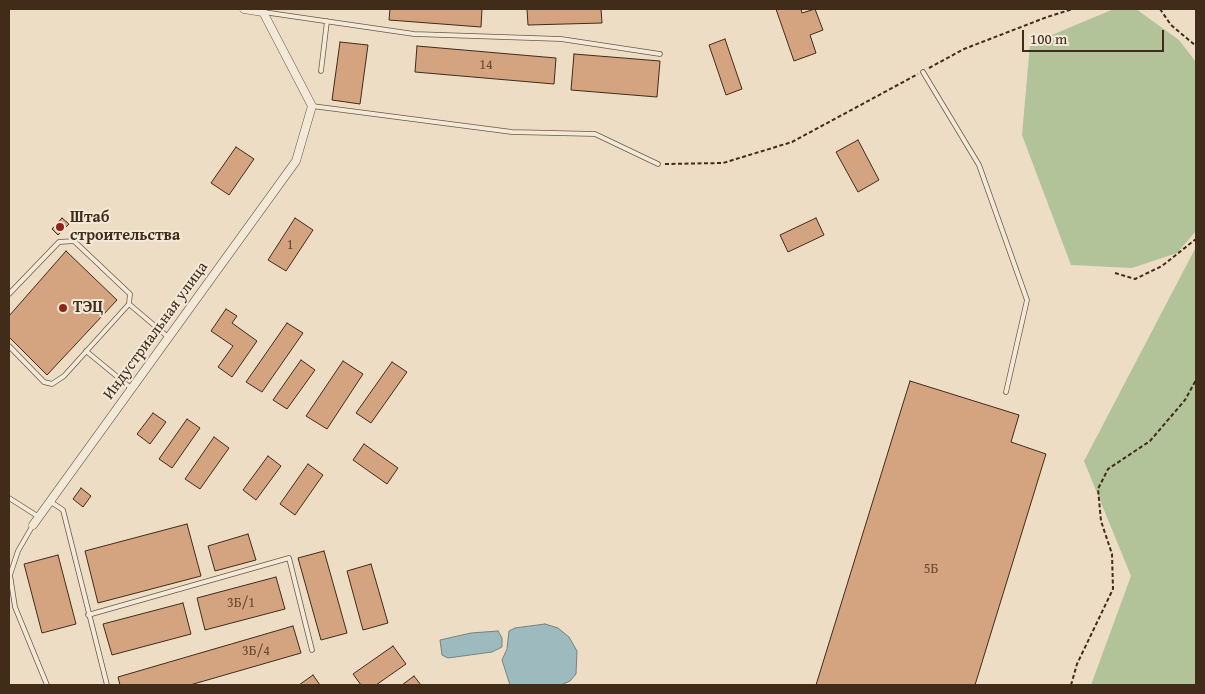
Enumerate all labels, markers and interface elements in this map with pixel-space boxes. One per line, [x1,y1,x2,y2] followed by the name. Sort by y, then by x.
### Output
[1025,20,1168,52] scale bar
[1030,28,1067,49] text: 100 m
[479,57,493,73] house number: 14
[70,208,180,246] place label: Штаб строительства
[54,221,66,233] marker: Штаб строительства
[287,237,293,253] house number: 1
[100,258,212,404] street label: Индустриальная улица
[73,298,103,318] place label: ТЭЦ
[57,302,69,314] marker: ТЭЦ
[924,561,938,577] house number: 5Б
[227,595,255,611] house number: 3Б/1
[242,643,270,659] house number: 3Б/4

